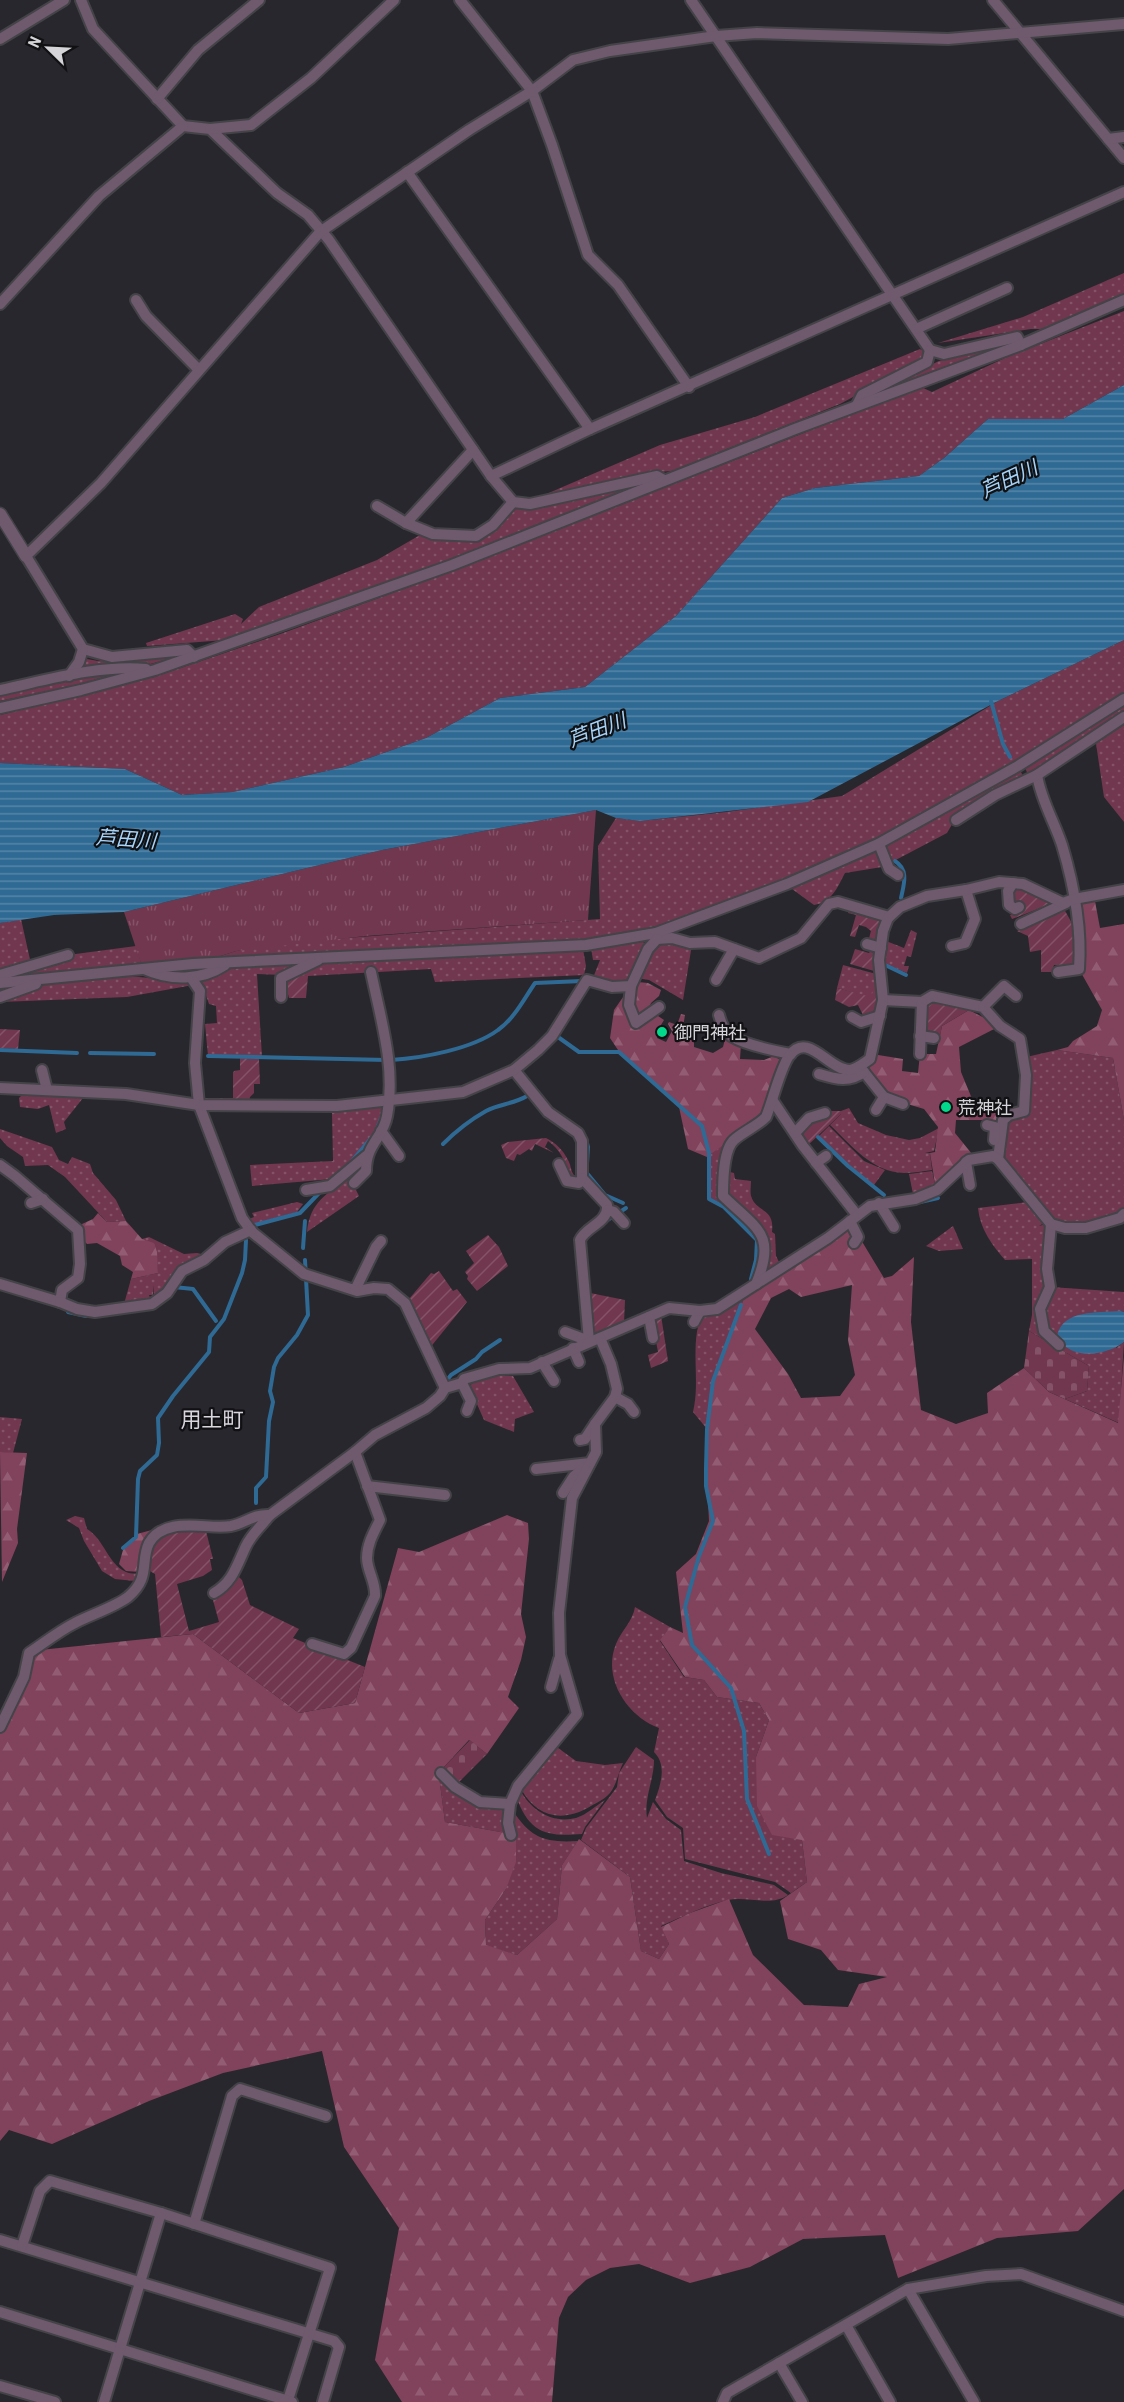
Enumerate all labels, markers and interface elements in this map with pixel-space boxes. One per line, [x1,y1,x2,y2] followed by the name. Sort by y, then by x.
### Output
[18,18,78,78] north arrow
[24,34,45,50] text: N
[977,455,1043,503] water label: 芦田川
[565,707,631,752] water label: 芦田川
[95,825,159,853] water label: 芦田川
[674,1022,746,1043] place label: 御門神社
[655,1025,669,1039] marker: 御門神社
[958,1097,1012,1118] place label: 荒神社
[939,1100,953,1114] marker: 荒神社
[181,1408,244,1432] district label: 用土町

